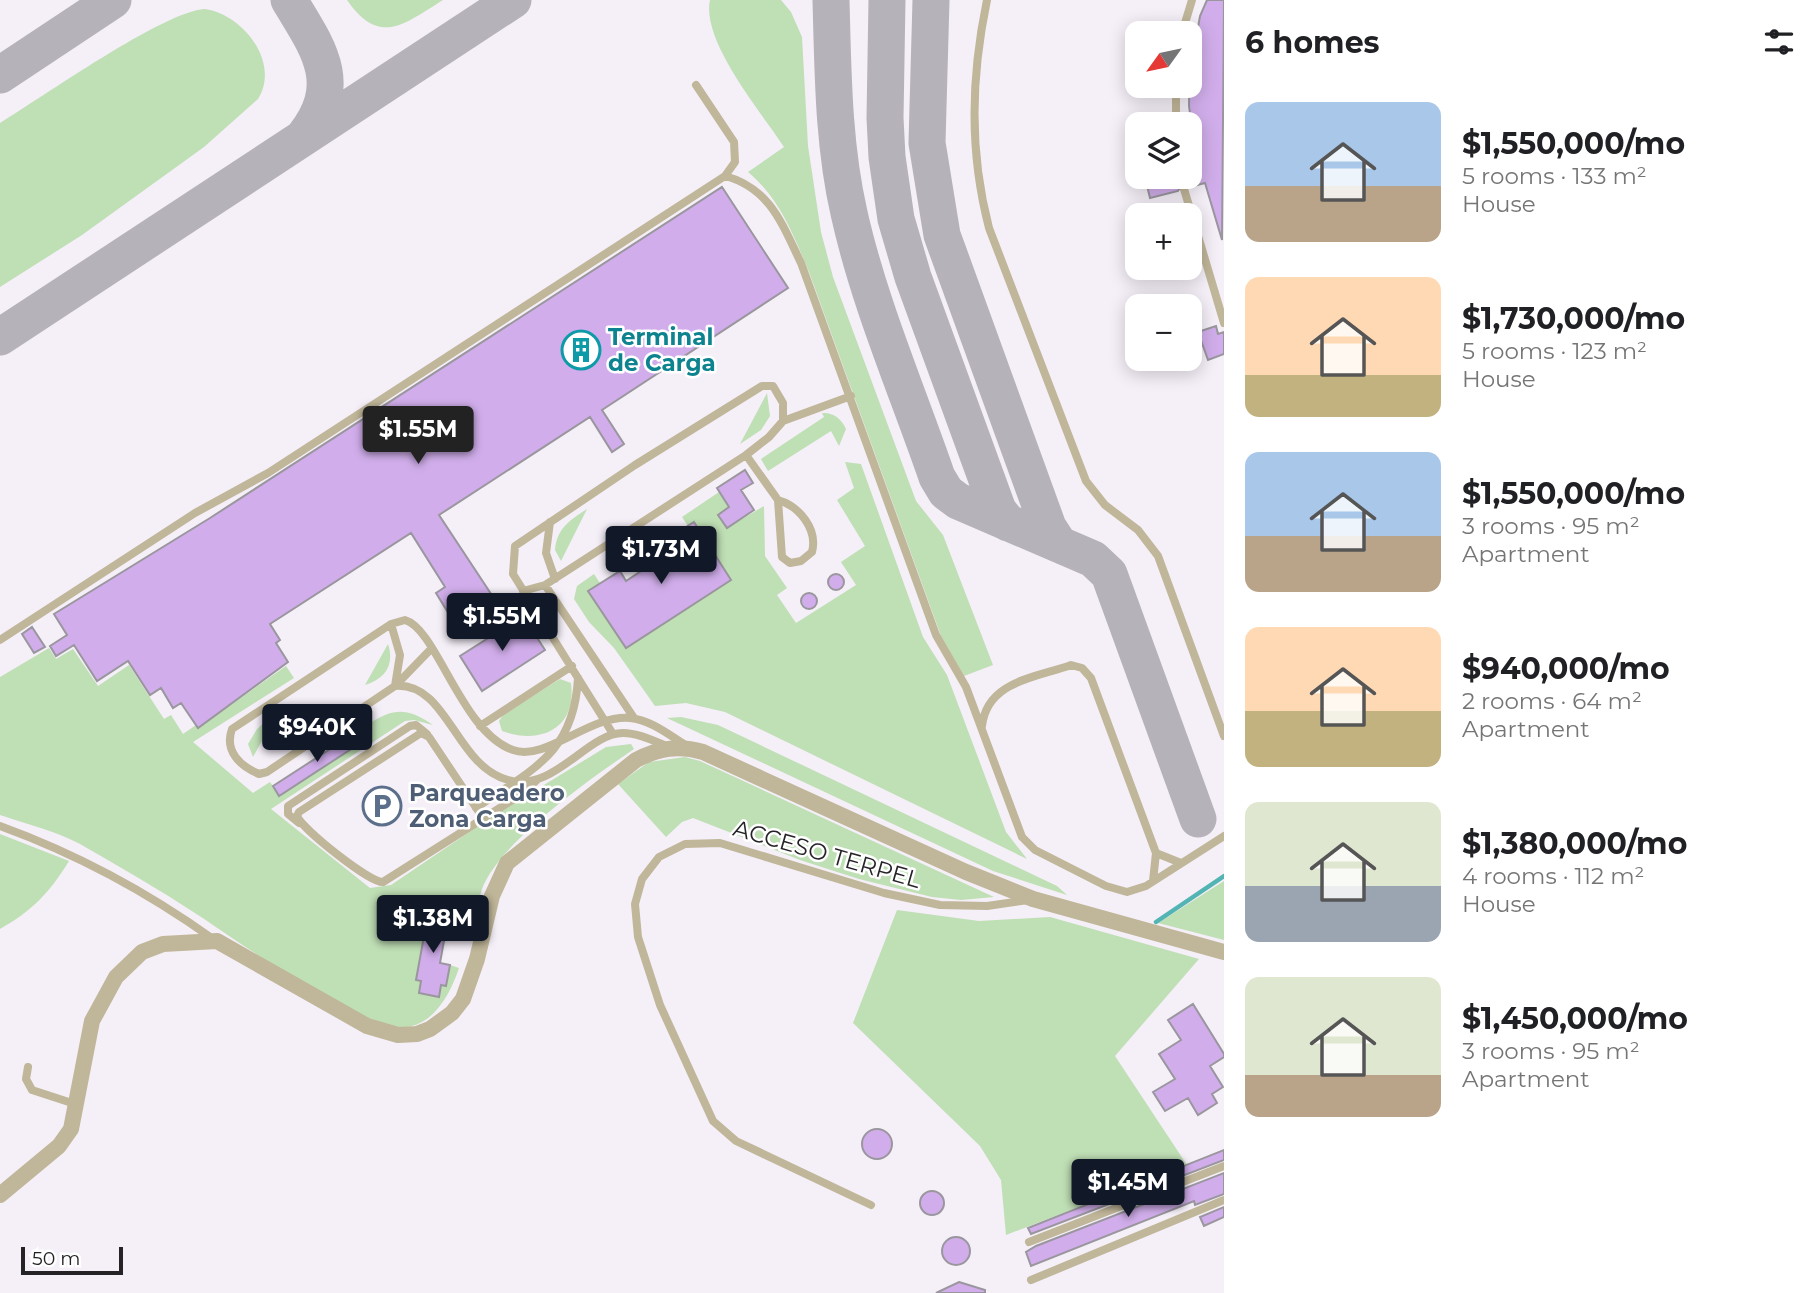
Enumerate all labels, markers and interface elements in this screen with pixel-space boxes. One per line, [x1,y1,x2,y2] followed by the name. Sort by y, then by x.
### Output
[1125,21,1202,98] north arrow
[1125,21,1202,371] map controls
[1760,23,1798,61] icon: filters
[1245,24,1380,61] text: 6 homes
[1125,112,1202,189] button: layers
[1462,125,1685,162] text: $1,550,000/mo
[1301,130,1385,214] icon: home
[1462,162,1647,190] text: 5 rooms · 133 m²
[1462,190,1536,218] text: House
[1125,203,1202,280] button: +
[1125,294,1202,371] button: −
[1462,300,1685,337] text: $1,730,000/mo
[1301,305,1385,389] icon: home
[608,323,716,377] place label: Terminal de Carga
[560,329,602,371] building icon: Terminal de Carga
[1462,337,1647,365] text: 5 rooms · 123 m²
[1462,365,1536,393] text: House
[361,406,475,466] pin: $1.55M
[379,415,457,443] text: $1.55M
[1462,475,1685,512] text: $1,550,000/mo
[1301,480,1385,564] icon: home
[1462,512,1640,540] text: 3 rooms · 95 m²
[604,526,718,586] pin: $1.73M
[622,535,700,563] text: $1.73M
[1462,540,1590,568] text: Apartment
[445,594,559,653] pin: $1.55M
[463,602,541,630] text: $1.55M
[1462,650,1670,687] text: $940,000/mo
[1301,655,1385,739] icon: home
[1462,687,1642,715] text: 2 rooms · 64 m²
[268,704,366,764] pin: $940K
[278,713,356,741] text: $940K
[1462,715,1590,743] text: Apartment
[409,779,565,833] place label: Parqueadero Zona Carga
[361,785,403,827] parking icon: Parqueadero Zona Carga
[730,814,924,894] street label: ACCESO TERPEL
[1462,825,1687,862] text: $1,380,000/mo
[1301,830,1385,914] icon: home
[1462,862,1644,890] text: 4 rooms · 112 m²
[1462,890,1536,918] text: House
[376,895,490,955] pin: $1.38M
[393,904,473,932] text: $1.38M
[1462,1000,1688,1037] text: $1,450,000/mo
[1301,1005,1385,1089] icon: home
[1462,1037,1640,1065] text: 3 rooms · 95 m²
[1462,1065,1590,1093] text: Apartment
[1071,1160,1185,1219] pin: $1.45M
[1088,1168,1168,1196] text: $1.45M
[21,1244,122,1276] scale bar
[32,1247,80,1270] text: 50 m

